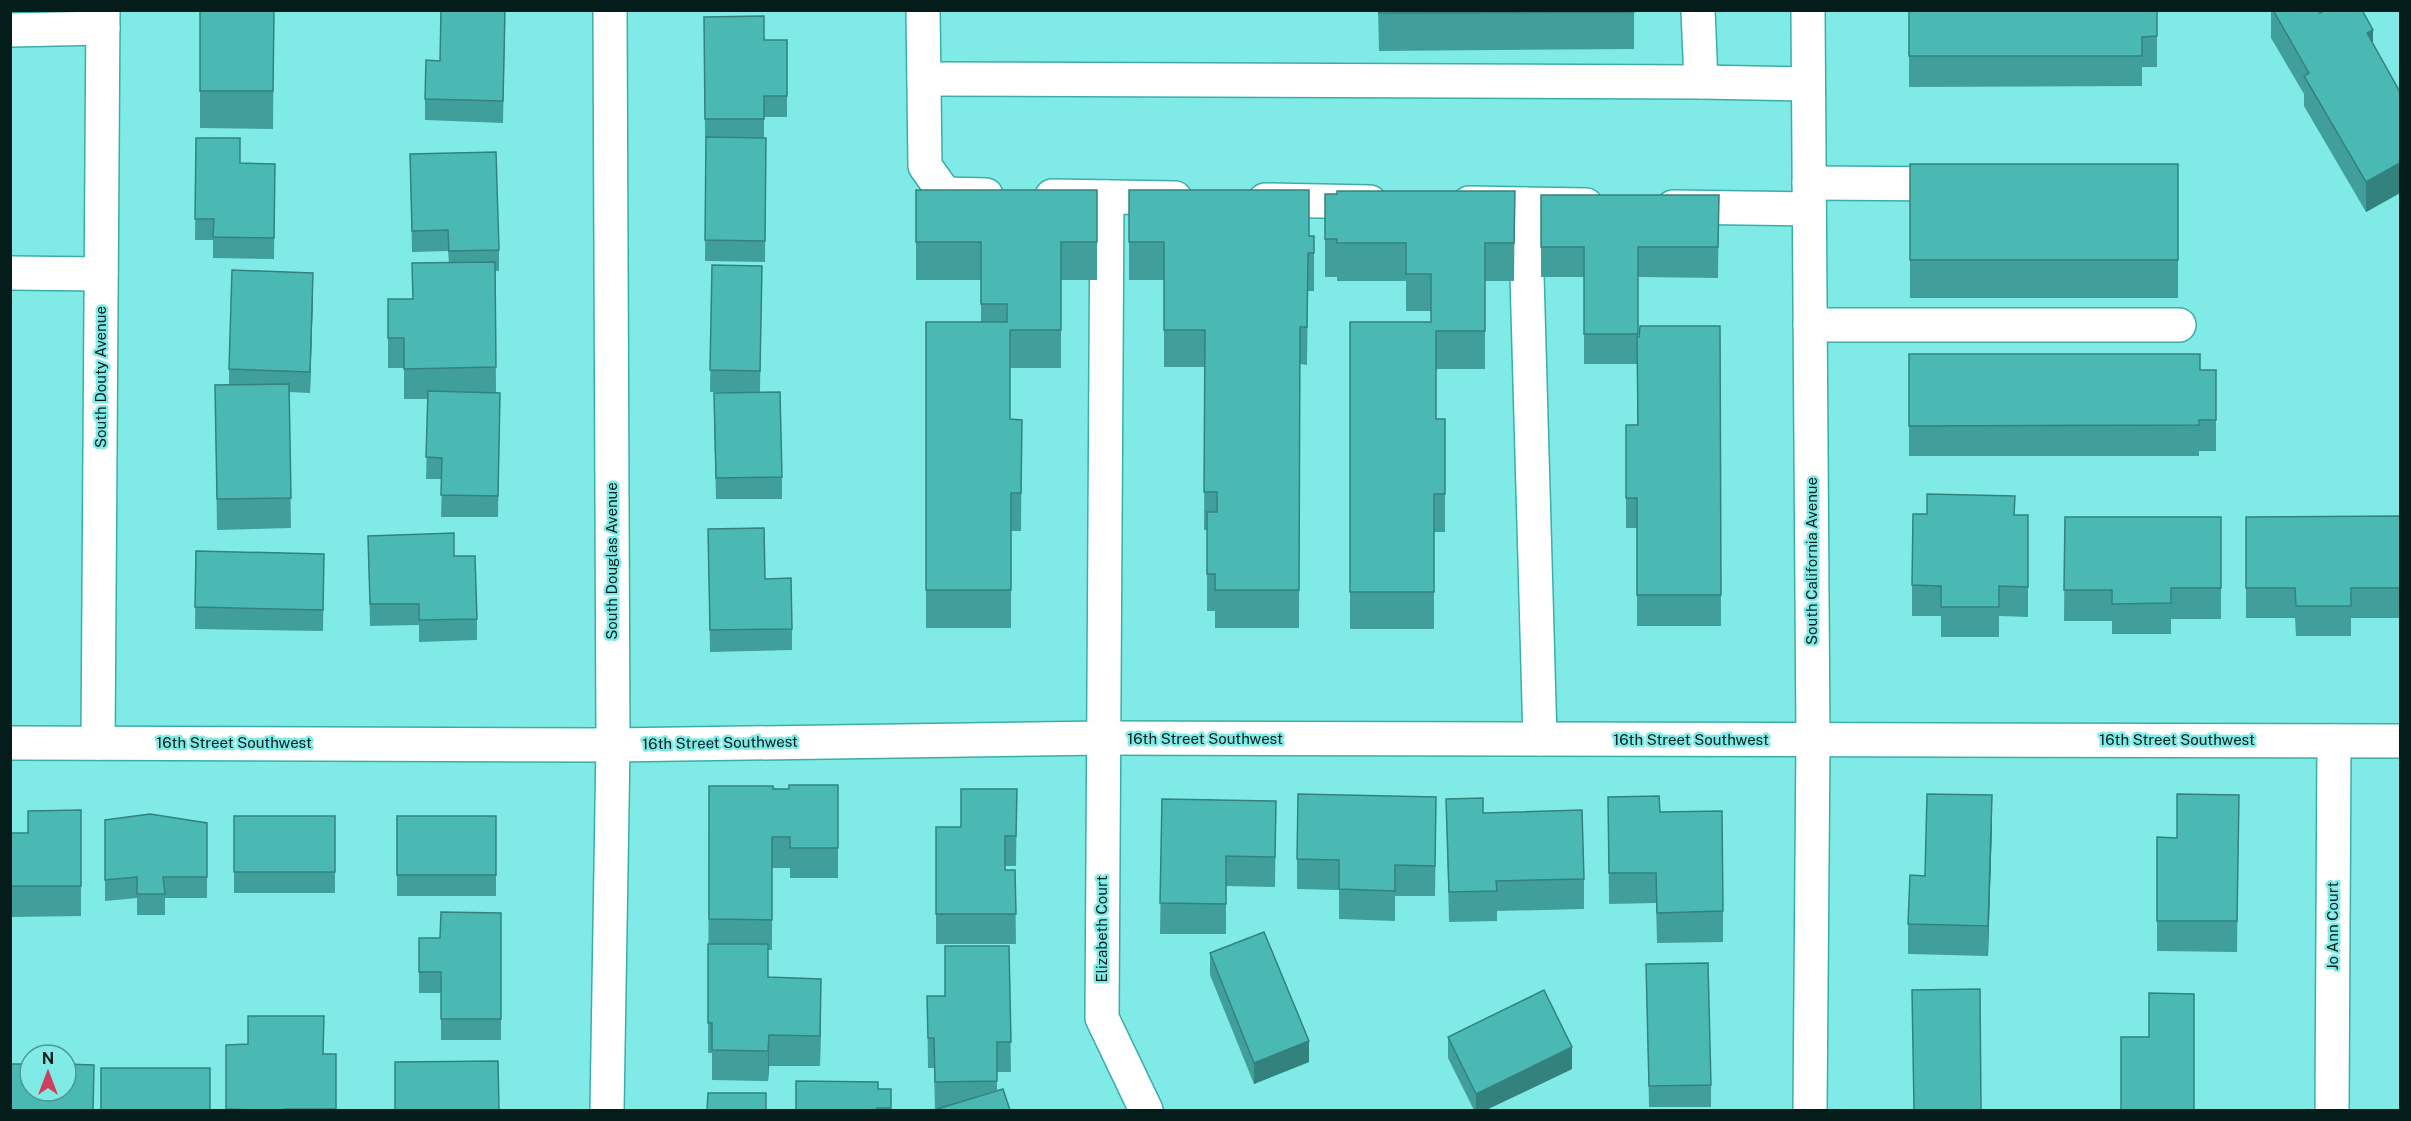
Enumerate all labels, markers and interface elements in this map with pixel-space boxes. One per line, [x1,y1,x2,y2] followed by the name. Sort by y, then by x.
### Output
[92,306,109,448] street label: South Douty Avenue
[1803,477,1820,645] street label: South California Avenue
[603,482,620,640] street label: South Douglas Avenue
[1127,730,1283,747] street label: 16th Street Southwest
[1613,731,1769,748] street label: 16th Street Southwest
[2099,731,2255,748] street label: 16th Street Southwest
[642,733,798,752] street label: 16th Street Southwest
[156,734,312,751] street label: 16th Street Southwest
[1093,875,1110,983] street label: Elizabeth Court
[2324,882,2341,970] street label: Jo Ann Court
[18,1043,78,1103] north arrow
[42,1049,54,1068] text: N

